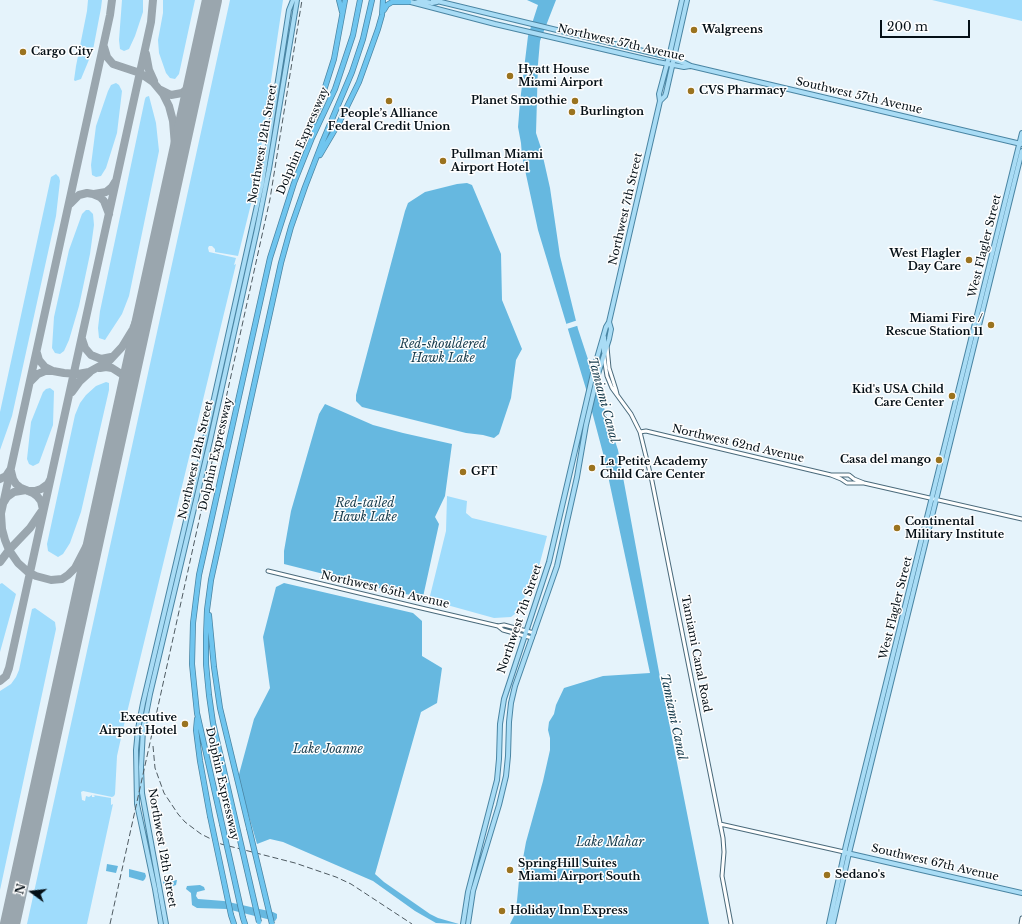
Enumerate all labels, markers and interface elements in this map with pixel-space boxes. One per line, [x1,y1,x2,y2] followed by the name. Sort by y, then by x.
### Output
[882,12,972,38] scale bar
[887,19,928,34] text: 200 m
[556,22,686,64] street label: Northwest 57th Avenue
[702,23,763,37] place label: Walgreens
[689,25,699,35] marker: Walgreens
[31,45,93,59] place label: Cargo City
[18,47,28,57] marker: Cargo City
[518,63,603,89] place label: Hyatt House Miami Airport
[505,71,515,81] marker: Hyatt House Miami Airport
[794,75,924,117] street label: Southwest 57th Avenue
[246,83,280,205] street label: Northwest 12th Street
[699,84,786,98] place label: CVS Pharmacy
[274,85,332,197] street label: Dolphin Expressway
[686,86,696,96] marker: CVS Pharmacy
[471,94,567,108] place label: Planet Smoothie
[384,96,394,106] marker: People’s Alliance Federal Credit Union
[570,96,580,106] marker: Planet Smoothie
[580,105,644,119] place label: Burlington
[328,107,450,133] place label: People’s Alliance Federal Credit Union
[567,107,577,117] marker: Burlington
[451,148,543,174] place label: Pullman Miami Airport Hotel
[607,152,645,266] street label: Northwest 7th Street
[438,156,448,166] marker: Pullman Miami Airport Hotel
[966,193,1004,299] street label: West Flagler Street
[889,247,961,273] place label: West Flagler Day Care
[964,255,974,265] marker: West Flagler Day Care
[885,312,983,338] place label: Miami Fire / Rescue Station 11
[986,320,996,330] marker: Miami Fire / Rescue Station 11
[400,338,486,366] water label: Red-shouldered Hawk Lake
[585,356,621,444] water label: Tamiami Canal
[852,383,944,409] place label: Kid's USA Child Care Center
[947,391,957,401] marker: Kid's USA Child Care Center
[197,396,235,512] street label: Dolphin Expressway
[176,400,216,520] street label: Northwest 12th Street
[671,422,805,466] street label: Northwest 62nd Avenue
[840,453,931,467] place label: Casa del mango
[600,455,708,481] place label: La Petite Academy Child Care Center
[934,455,944,465] marker: Casa del mango
[587,463,597,473] marker: La Petite Academy Child Care Center
[471,465,497,479] place label: GFT
[458,467,468,477] marker: GFT
[333,497,397,525] water label: Red-tailed Hawk Lake
[905,515,1004,541] place label: Continental Military Institute
[892,523,902,533] marker: Continental Military Institute
[877,555,915,661] street label: West Flagler Street
[495,563,545,675] street label: Northwest 7th Street
[319,569,451,611] street label: Northwest 65th Avenue
[678,594,714,714] street label: Tamiami Canal Road
[657,672,689,762] water label: Tamiami Canal
[99,711,177,737] place label: Executive Airport Hotel
[180,719,190,729] marker: Executive Airport Hotel
[203,726,241,842] street label: Dolphin Expressway
[293,743,363,757] water label: Lake Joanne
[145,787,179,909] street label: Northwest 12th Street
[576,836,644,850] water label: Lake Mahar
[870,842,1000,884] street label: Southwest 67th Avenue
[518,857,640,883] place label: SpringHill Suites Miami Airport South
[505,865,515,875] marker: SpringHill Suites Miami Airport South
[835,868,885,882] place label: Sedano's
[822,870,832,880] marker: Sedano's
[12,872,52,912] north arrow
[12,882,29,896] text: N
[510,904,628,918] place label: Holiday Inn Express
[497,906,507,916] marker: Holiday Inn Express

